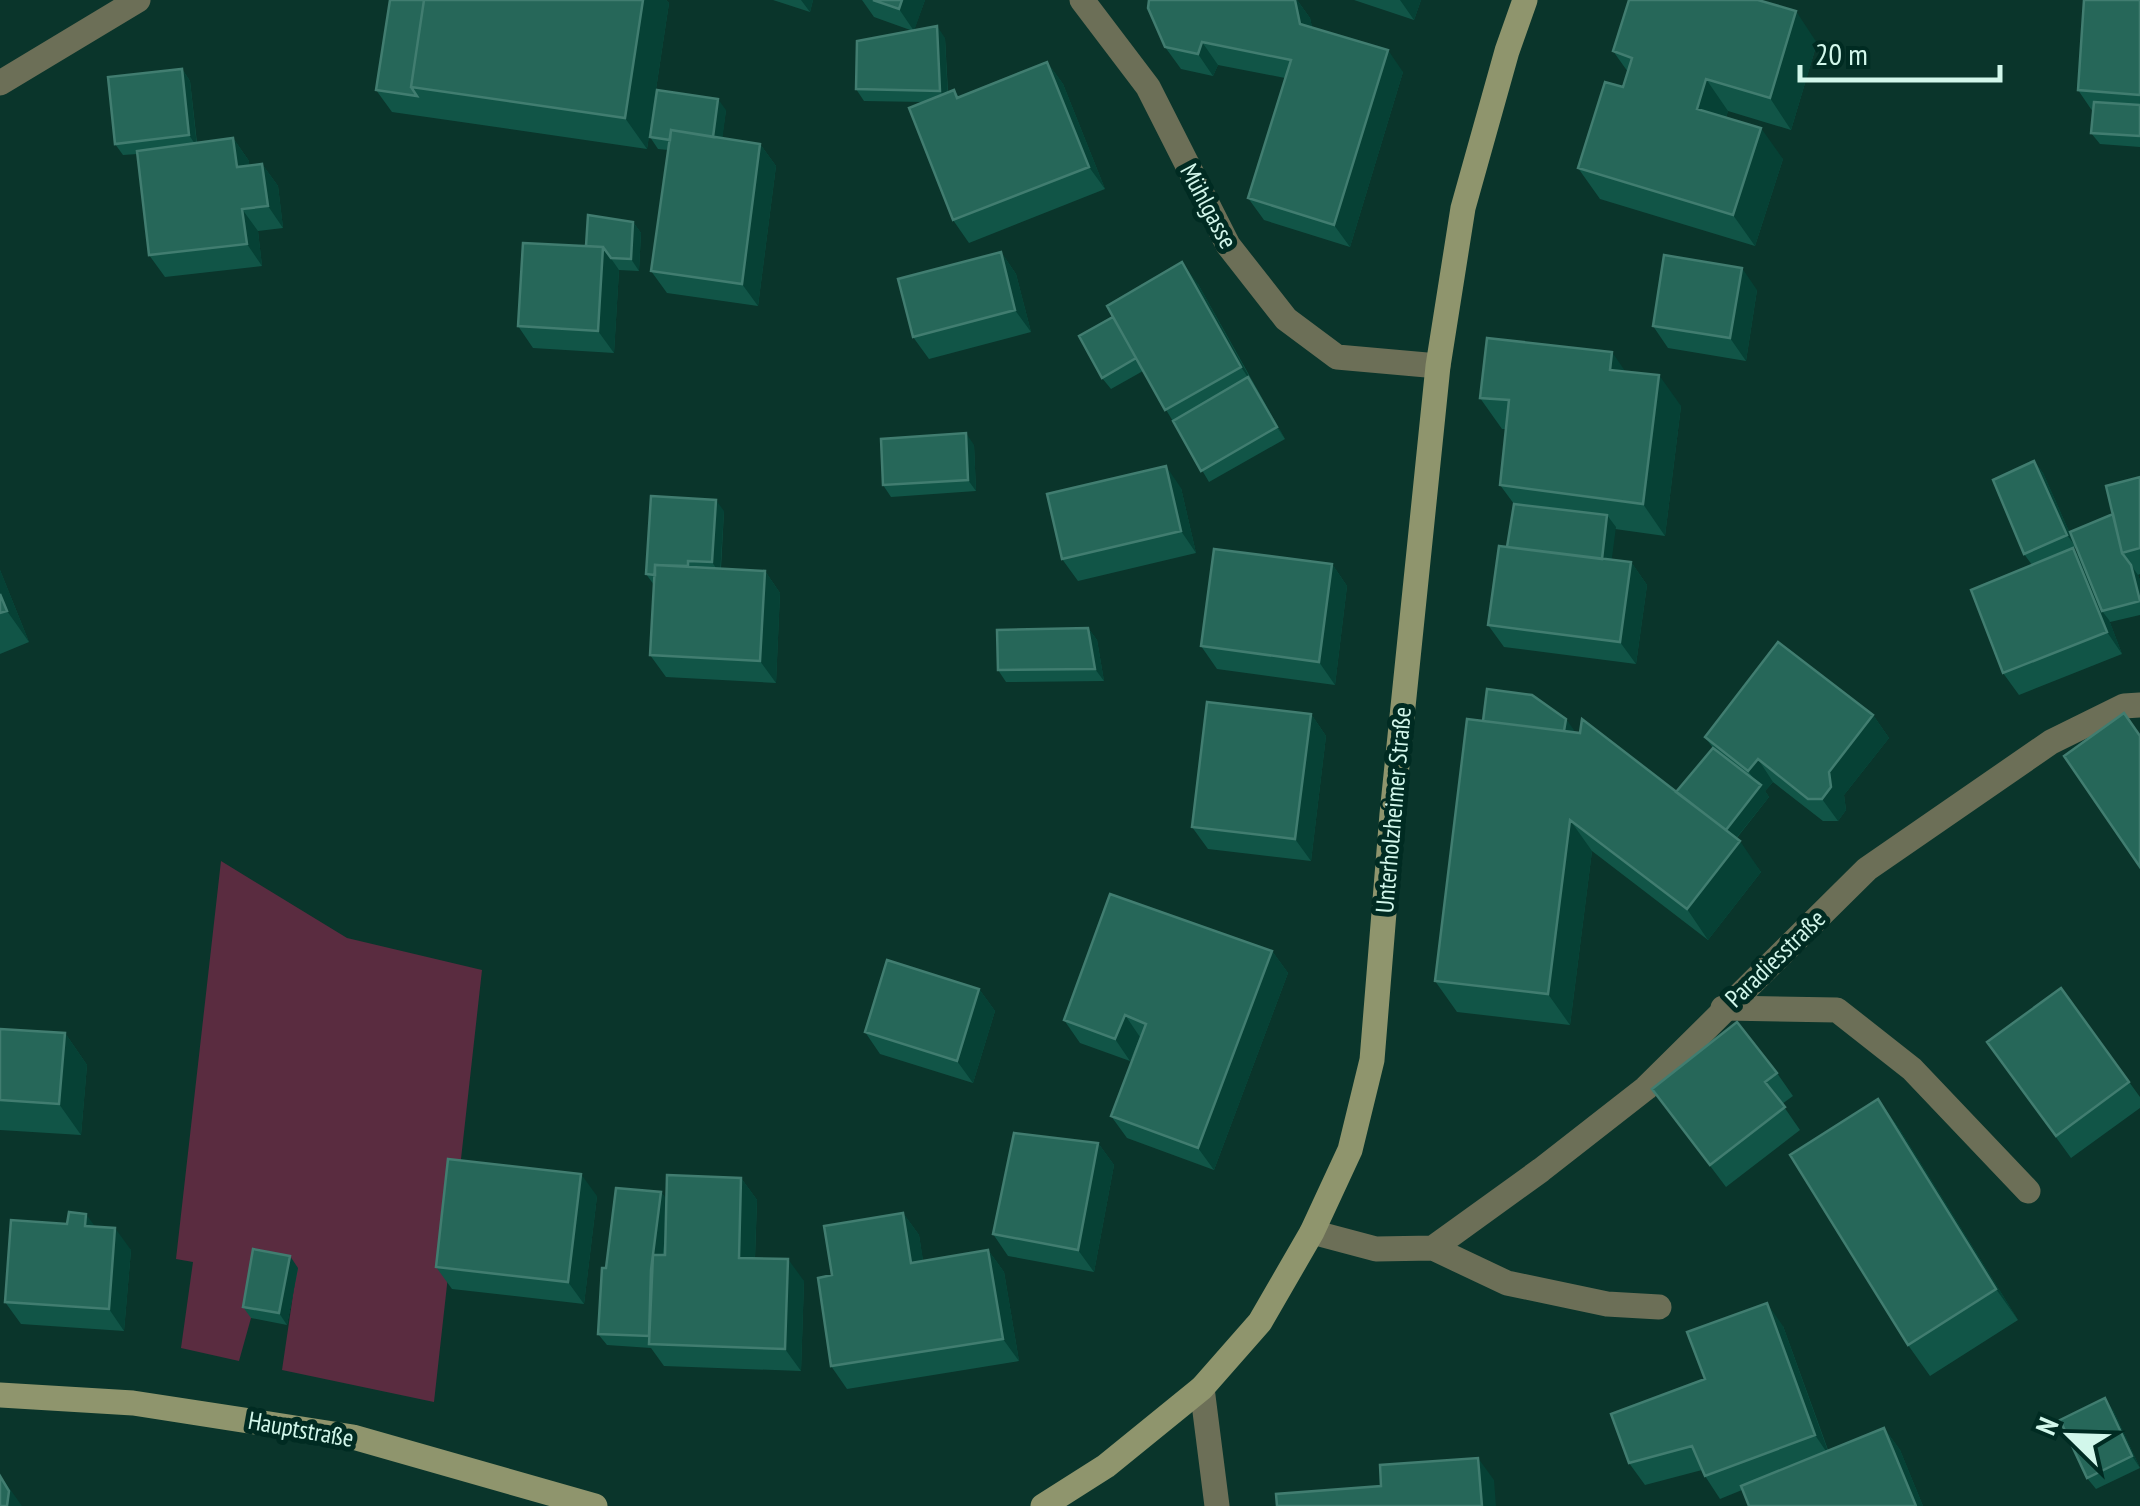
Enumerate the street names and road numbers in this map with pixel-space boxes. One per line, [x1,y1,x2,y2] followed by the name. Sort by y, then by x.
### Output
[1173,158,1245,254] street label: Mühlgasse
[1368,706,1418,914] street label: Unterholzheimer Straße
[1718,902,1832,1014] street label: Paradiesstraße
[246,1404,356,1454] street label: Hauptstraße

